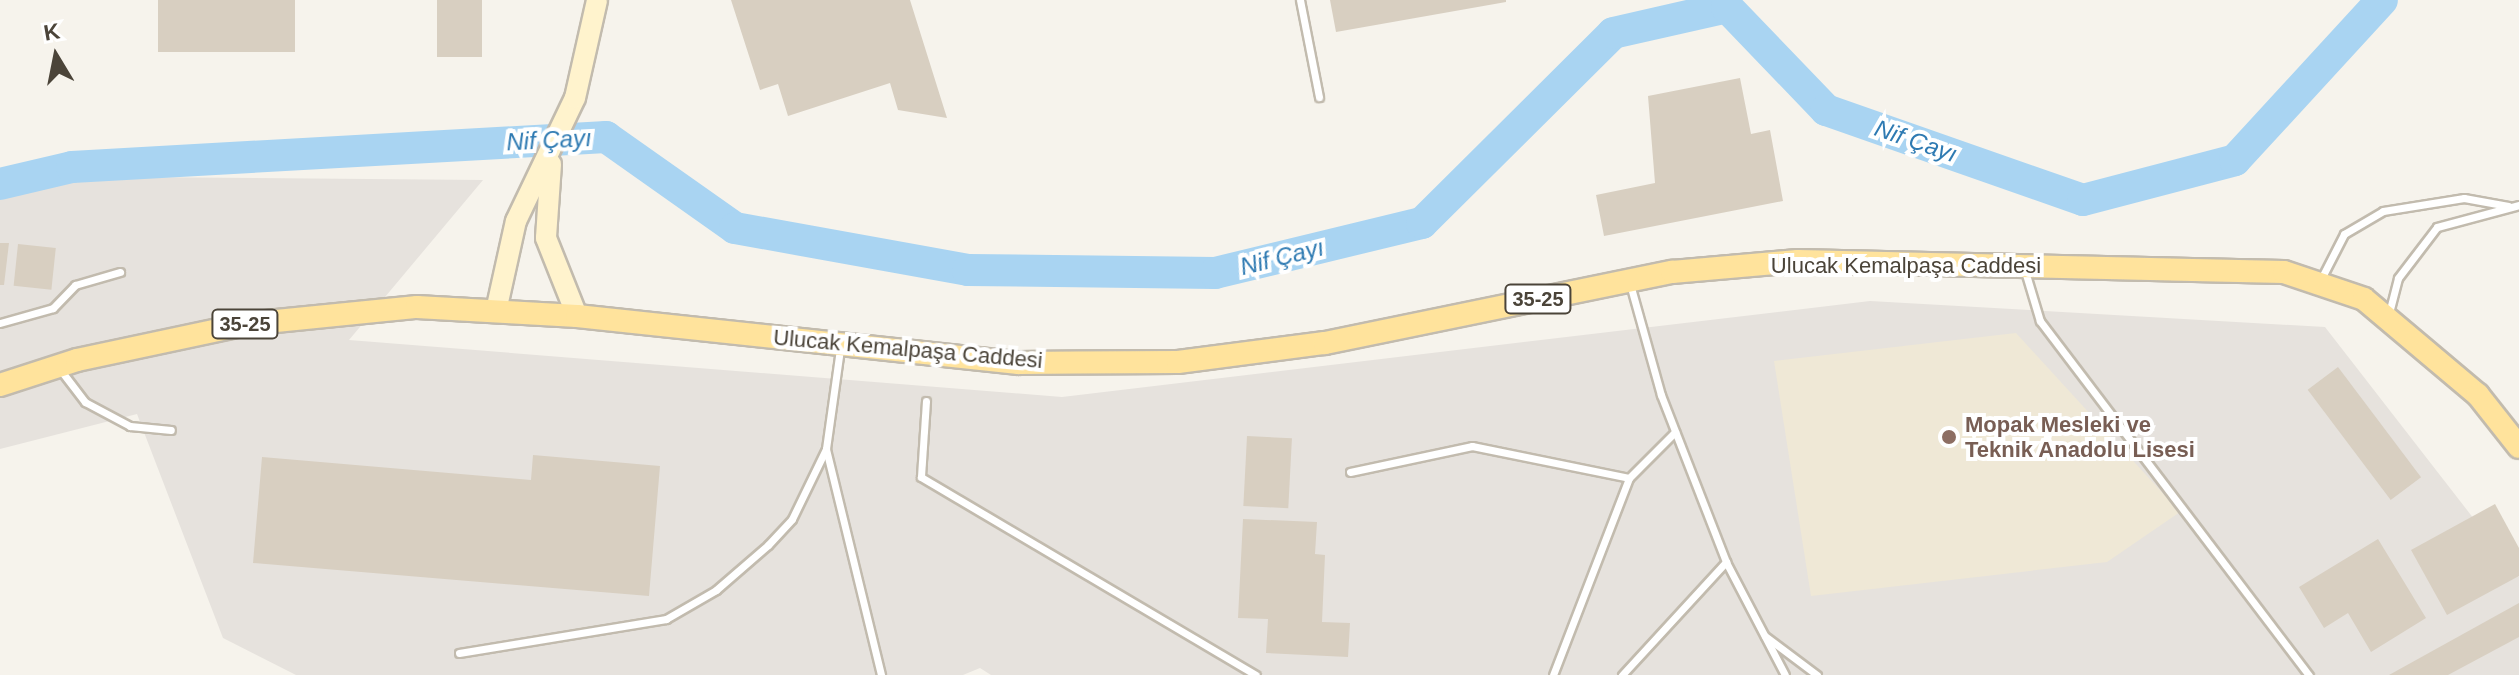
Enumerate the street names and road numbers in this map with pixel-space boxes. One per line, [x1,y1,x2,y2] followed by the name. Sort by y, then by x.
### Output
[1771,253,2041,279] street label: Ulucak Kemalpaşa Caddesi
[1504,283,1572,315] road number: 35-25
[211,308,279,340] road number: 35-25
[772,324,1044,374] street label: Ulucak Kemalpaşa Caddesi

